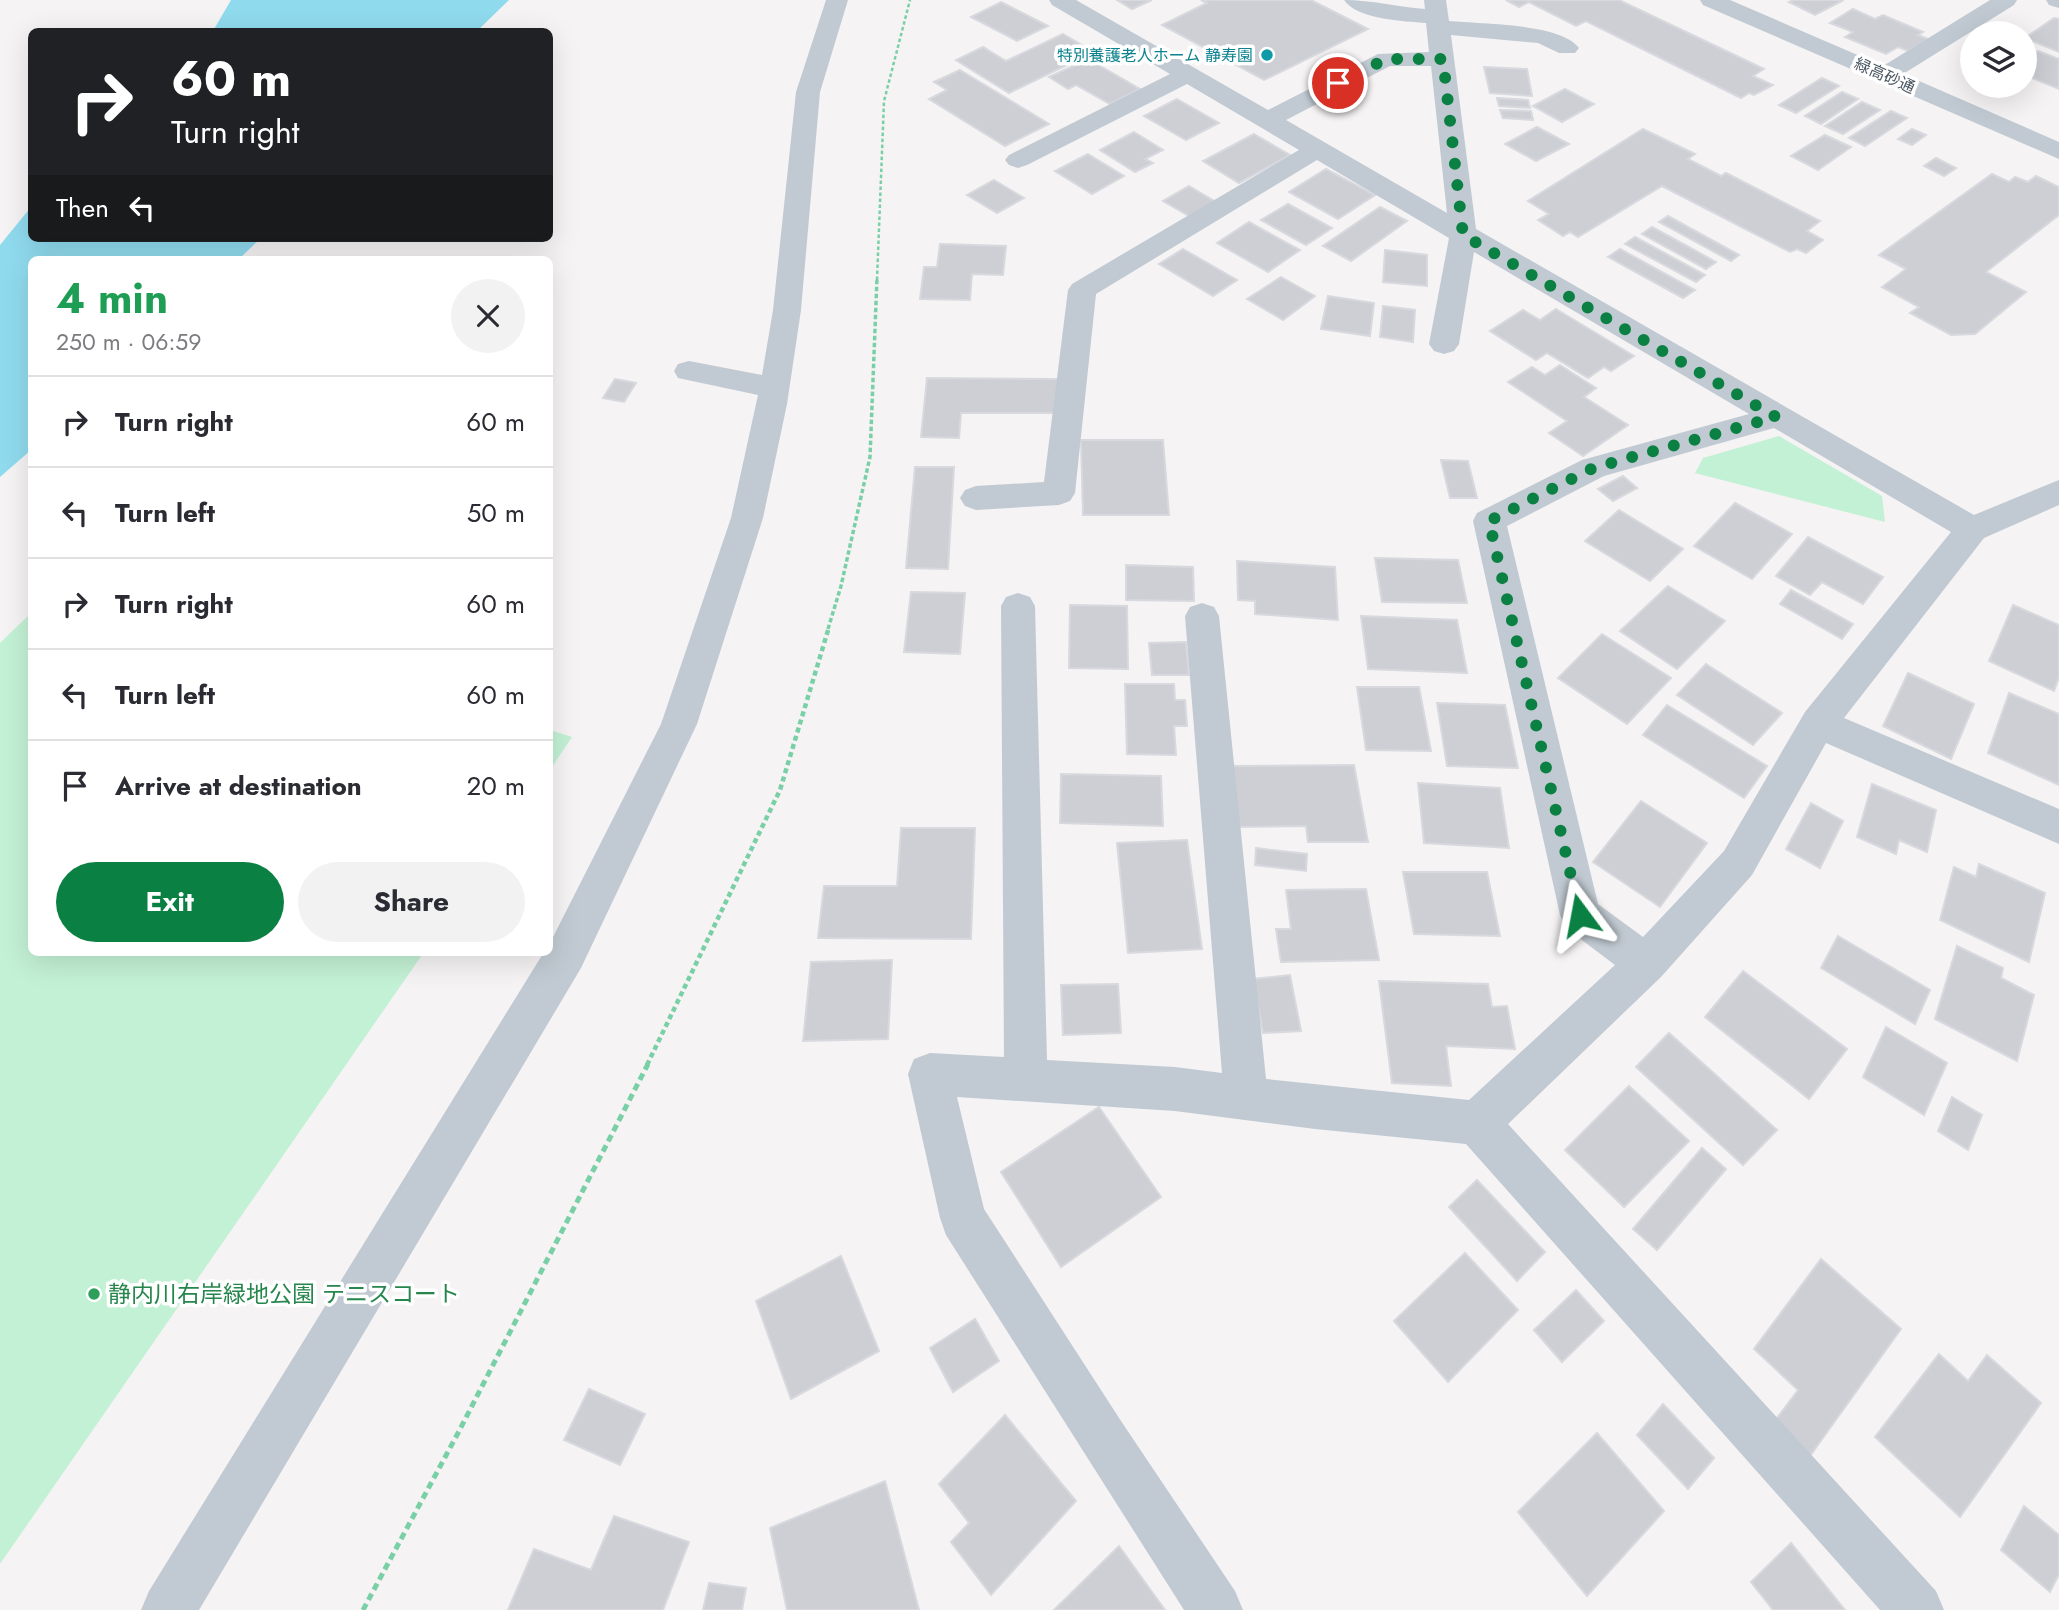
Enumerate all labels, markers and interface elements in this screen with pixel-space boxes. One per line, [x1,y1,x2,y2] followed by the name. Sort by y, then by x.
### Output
[1960,21,2037,98] map controls
[1960,21,2037,98] button: layers
[171,44,291,114] text: 60 m
[1057,44,1253,67] place label: 特別養護老人ホーム 静寿園
[1259,47,1275,63] marker: 特別養護老人ホーム 静寿園
[1851,52,1919,99] street label: 緑高砂通
[1308,53,1368,113] pin
[56,56,147,147] icon: right
[1319,64,1357,102] icon: arrive
[171,109,300,155] text: Turn right
[56,189,109,227] text: Then
[123,189,161,227] icon: left
[56,268,168,329] text: 4 min
[451,279,525,353] button: close
[56,325,202,359] text: 250 m · 06:59
[56,403,94,441] icon: right
[115,403,233,441] text: Turn right
[466,403,525,441] text: 60 m
[56,494,94,532] icon: left
[115,494,215,532] text: Turn left
[467,494,525,532] text: 50 m
[56,585,94,623] icon: right
[115,585,233,623] text: Turn right
[466,585,525,623] text: 60 m
[56,676,94,714] icon: left
[115,676,215,714] text: Turn left
[466,676,525,714] text: 60 m
[56,767,94,805] icon: arrive
[115,767,362,805] text: Arrive at destination
[467,767,525,805] text: 20 m
[56,862,284,942] button: Exit
[298,862,525,942] button: Share
[1543,878,1617,952] position arrow
[108,1277,460,1311] place label: 静内川右岸緑地公園 テニスコート
[86,1286,102,1302] marker: 静内川右岸緑地公園 テニスコート

